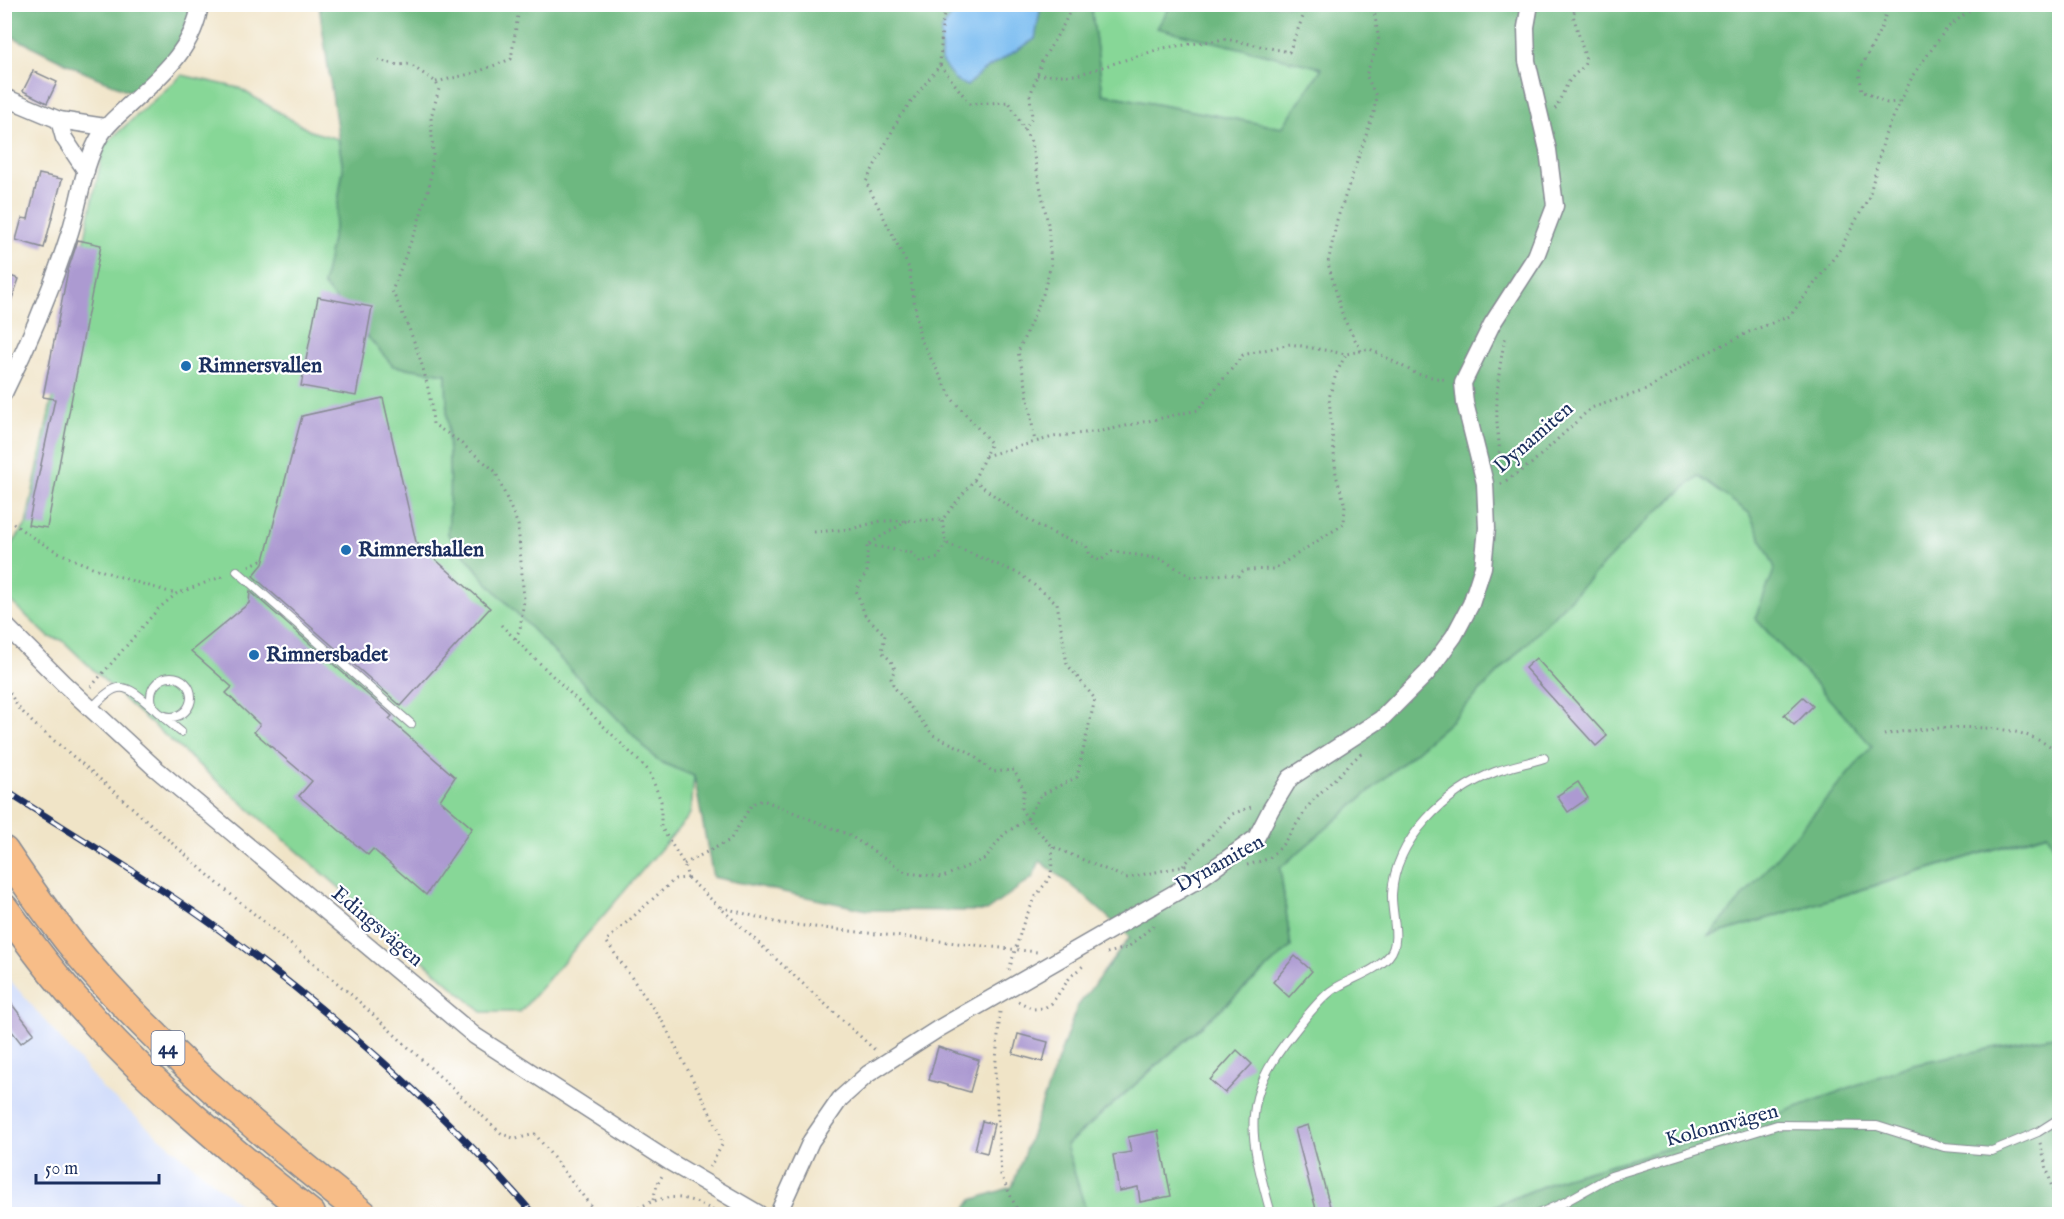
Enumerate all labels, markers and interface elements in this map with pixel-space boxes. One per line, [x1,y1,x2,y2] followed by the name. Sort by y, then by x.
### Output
[198,353,322,380] place label: Rimnersvallen
[179,359,193,373] marker: Rimnersvallen
[1488,396,1580,480] street label: Dynamiten
[358,537,484,564] place label: Rimnershallen
[339,543,353,557] marker: Rimnershallen
[266,642,389,669] place label: Rimnersbadet
[247,648,261,662] marker: Rimnersbadet
[1171,829,1269,899] street label: Dynamiten
[325,881,429,973] street label: Edingsvägen
[152,1031,184,1065] road number: 44
[1663,1098,1781,1154] street label: Kolonnvägen
[36,1147,159,1185] scale bar
[45,1158,78,1181] text: 50 m

